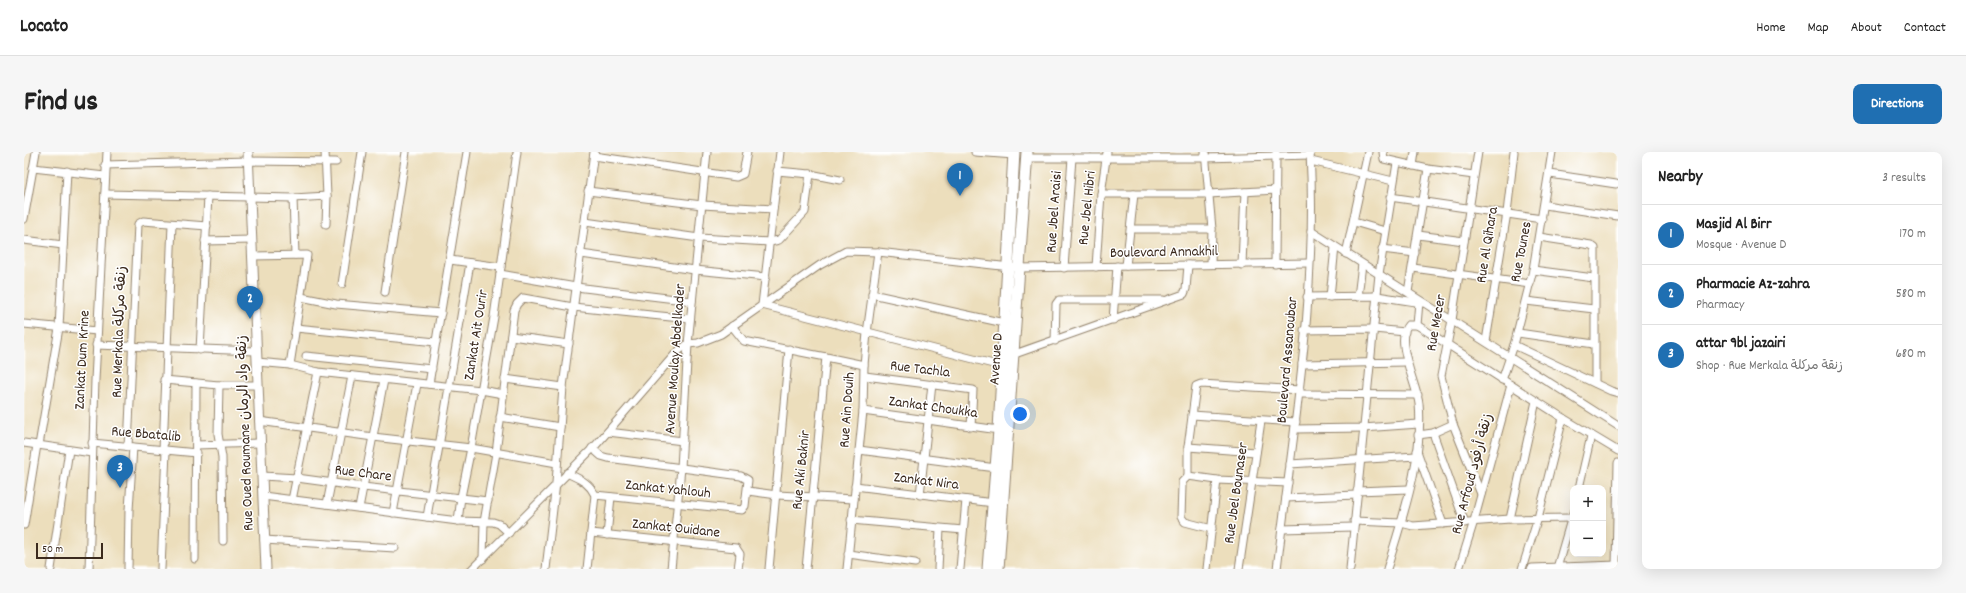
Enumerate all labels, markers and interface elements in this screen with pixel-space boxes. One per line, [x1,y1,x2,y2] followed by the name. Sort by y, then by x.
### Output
[20,14,68,41] text: Locato
[1756,18,1785,38] text: Home
[1807,18,1829,38] text: Map
[1851,18,1882,38] text: About
[1904,18,1946,38] text: Contact
[24,84,98,124] text: Find us
[1853,84,1942,124] button: Directions
[947,163,973,196] pin: 1
[1658,166,1702,190] text: Nearby
[1882,169,1926,188] text: 3 results
[1041,170,1069,254] street label: Rue Jbel Araisi
[1073,170,1103,246] street label: Rue Jbel Hibri
[1471,204,1505,285] street label: Rue Al Qihara
[1696,214,1771,236] text: Masjid Al Birr
[1505,220,1539,284] street label: Rue Tounes
[1670,225,1672,244] text: 1
[1899,225,1926,244] text: 170 m
[1696,236,1786,255] text: Mosque · Avenue D
[1110,241,1219,265] street label: Boulevard Annakhil
[107,266,133,398] street label: Rue Merkala زنقة مركلة
[1696,274,1810,296] text: Pharmacie Az-zahra
[660,283,692,435] street label: Avenue Moulay Abdelkader
[1668,285,1674,304] text: 2
[1896,285,1926,304] text: 580 m
[237,286,263,319] pin: 2
[459,288,495,382] street label: Zankat Ait Ourir
[1421,292,1453,353] street label: Rue Mecer
[1272,295,1305,424] street label: Boulevard Assanoubar
[1696,296,1744,315] text: Pharmacy
[69,309,97,410] street label: Zankat Dum Krine
[984,332,1010,386] street label: Avenue D
[1696,333,1785,355] text: attar 9bl jazairi
[232,335,260,531] street label: Rue Oued Roumane زنقة واد الرمان
[1668,345,1674,364] text: 3
[1895,345,1926,364] text: 680 m
[889,355,952,385] street label: Rue Tachla
[1696,357,1843,376] text: Shop · Rue Merkala زنقة مركلة
[834,371,862,448] street label: Rue Ain Douih
[887,391,980,425] street label: Zankat Choukka
[1010,404,1030,424] your location
[1446,411,1500,537] street label: Rue Arfoud زنقة أرفود
[110,421,182,449] street label: Rue Bbatalib
[787,429,817,511] street label: Rue Aki Baknir
[1219,441,1255,545] street label: Rue Jbel Bounaser
[107,455,133,488] pin: 3
[333,460,393,488] street label: Rue Chare
[892,467,961,497] street label: Zankat Nira
[624,475,712,505] street label: Zankat Yahlouh
[1570,485,1606,557] map controls
[1570,485,1606,521] button: +
[631,513,721,545] street label: Zankat Ouidane
[1570,521,1606,557] button: −
[36,541,103,560] scale bar
[42,542,63,558] text: 50 m

